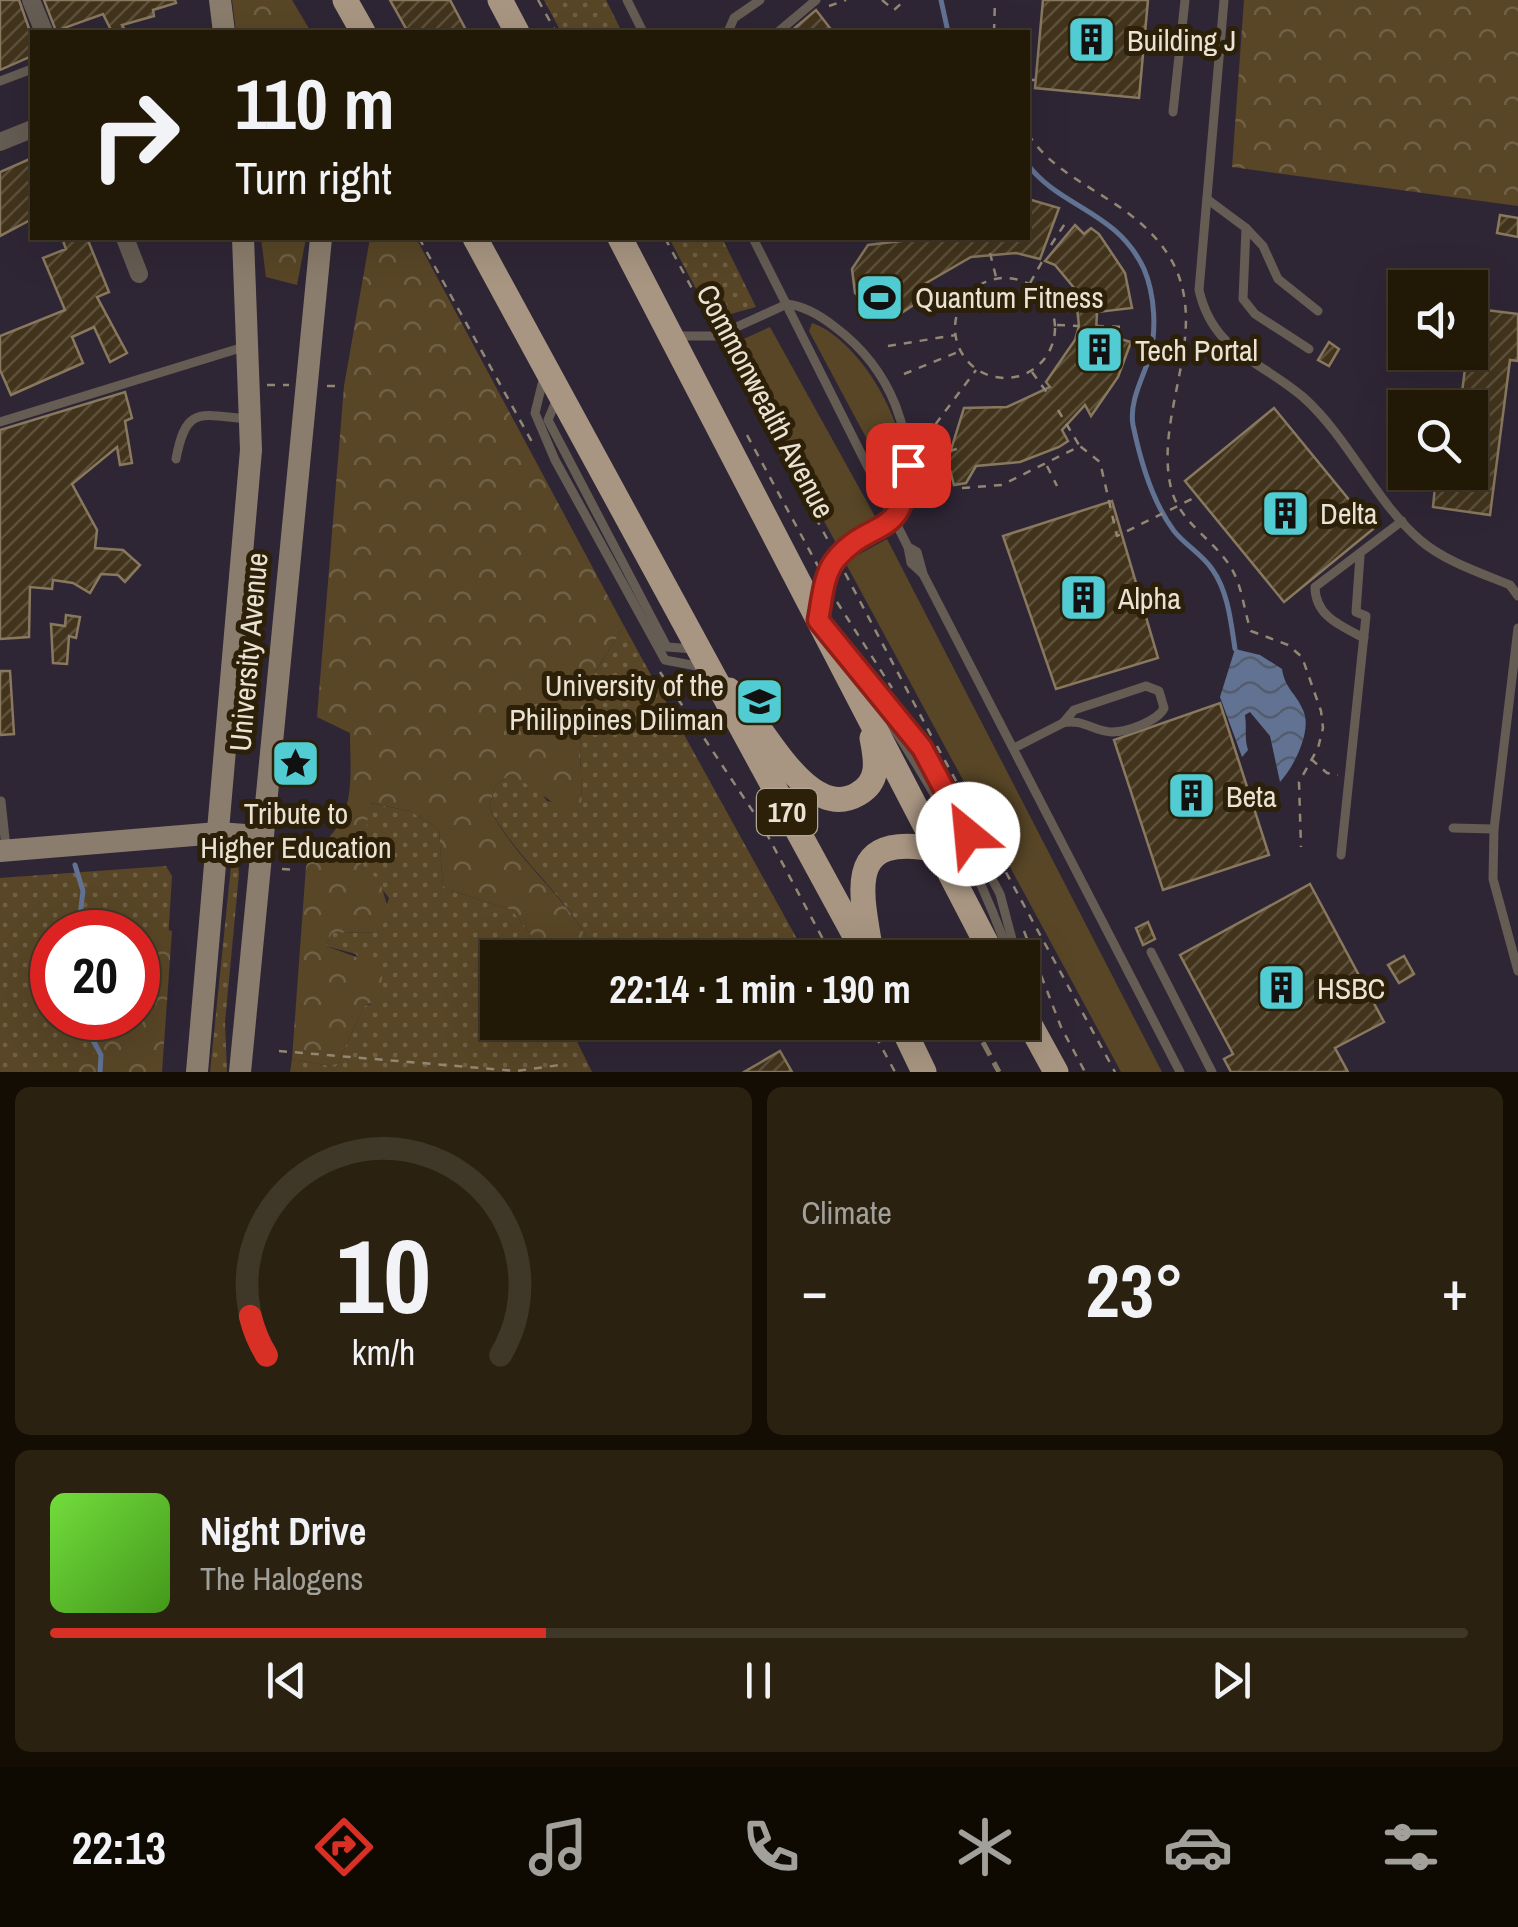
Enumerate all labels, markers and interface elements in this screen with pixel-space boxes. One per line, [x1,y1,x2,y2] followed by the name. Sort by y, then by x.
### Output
[1066,14,1118,66] building icon: Building J
[1127,20,1236,60] place label: Building J
[235,57,395,151] text: 110 m
[70,70,200,200] icon: right
[235,147,392,208] text: Turn right
[1388,270,1488,490] map controls
[1388,270,1488,370] button: sound
[854,271,906,323] sports icon: Quantum Fitness
[687,277,845,525] street label: Commonwealth Avenue
[915,277,1104,317] place label: Quantum Fitness
[1074,324,1126,376] building icon: Tech Portal
[1135,330,1258,370] place label: Tech Portal
[1388,390,1488,490] button: search
[866,423,951,508] pin
[881,438,936,493] icon: arrive
[1259,487,1311,539] building icon: Delta
[1320,493,1378,533] place label: Delta
[219,551,277,753] street label: University Avenue
[1057,572,1109,624] building icon: Alpha
[1117,578,1181,618] place label: Alpha
[509,665,724,739] place label: University of the Philippines Diliman
[733,676,785,728] school or university icon: University of the Philippines Diliman
[270,738,322,790] place icon: Tribute to Higher Education
[1165,770,1217,822] building icon: Beta
[1226,776,1277,816] place label: Beta
[916,782,1020,886] position arrow
[757,789,817,835] road number: 170
[200,793,392,867] place label: Tribute to Higher Education
[30,910,160,1040] speed limit sign: 20
[1256,962,1308,1014] building icon: HSBC
[609,964,911,1015] text: 22:14 · 1 min · 190 m
[1317,968,1385,1008] place label: HSBC
[802,1191,892,1234] text: Climate
[336,1205,431,1345] text: 10
[1086,1239,1184,1340] text: 23°
[802,1253,828,1327] text: −
[1442,1253,1468,1327] text: +
[351,1328,415,1376] text: km/h
[200,1506,366,1557] text: Night Drive
[200,1557,363,1600] text: The Halogens
[259,1653,314,1708] icon: previous
[731,1653,786,1708] icon: pause
[1204,1653,1259,1708] icon: next
[309,1812,379,1882] icon: directions
[523,1812,593,1882] icon: music
[736,1812,806,1882] icon: phone
[950,1812,1020,1882] icon: climate
[1163,1812,1233,1882] icon: car
[1376,1812,1446,1882] icon: filters
[72,1817,166,1878] text: 22:13

